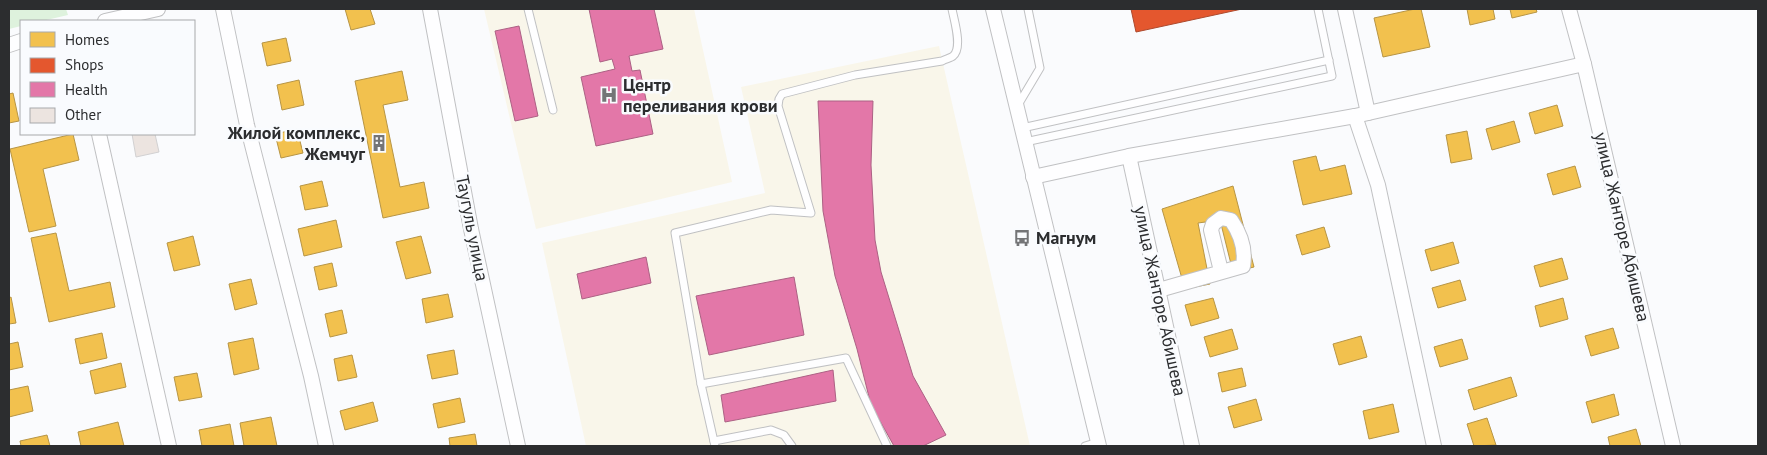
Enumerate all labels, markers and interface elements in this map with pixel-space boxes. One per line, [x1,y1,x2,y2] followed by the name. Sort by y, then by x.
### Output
[20,20,195,135] legend
[65,30,109,49] text: Homes
[65,55,104,74] text: Shops
[623,73,778,117] place label: Центр переливания крови
[65,80,108,99] text: Health
[599,85,619,105] hospital icon: Центр переливания крови
[65,105,101,124] text: Other
[227,121,365,165] place label: Жилой комплекс, Жемчуг
[1589,130,1655,324] street label: улица Жанторе Абишева
[369,133,389,153] building icon: Жилой комплекс, Жемчуг
[451,173,494,283] street label: Таугуль улица
[1129,204,1192,398] street label: улица Жанторе Абишева
[1036,226,1096,249] place label: Магнум
[1012,228,1032,248] bus stop icon: Магнум

